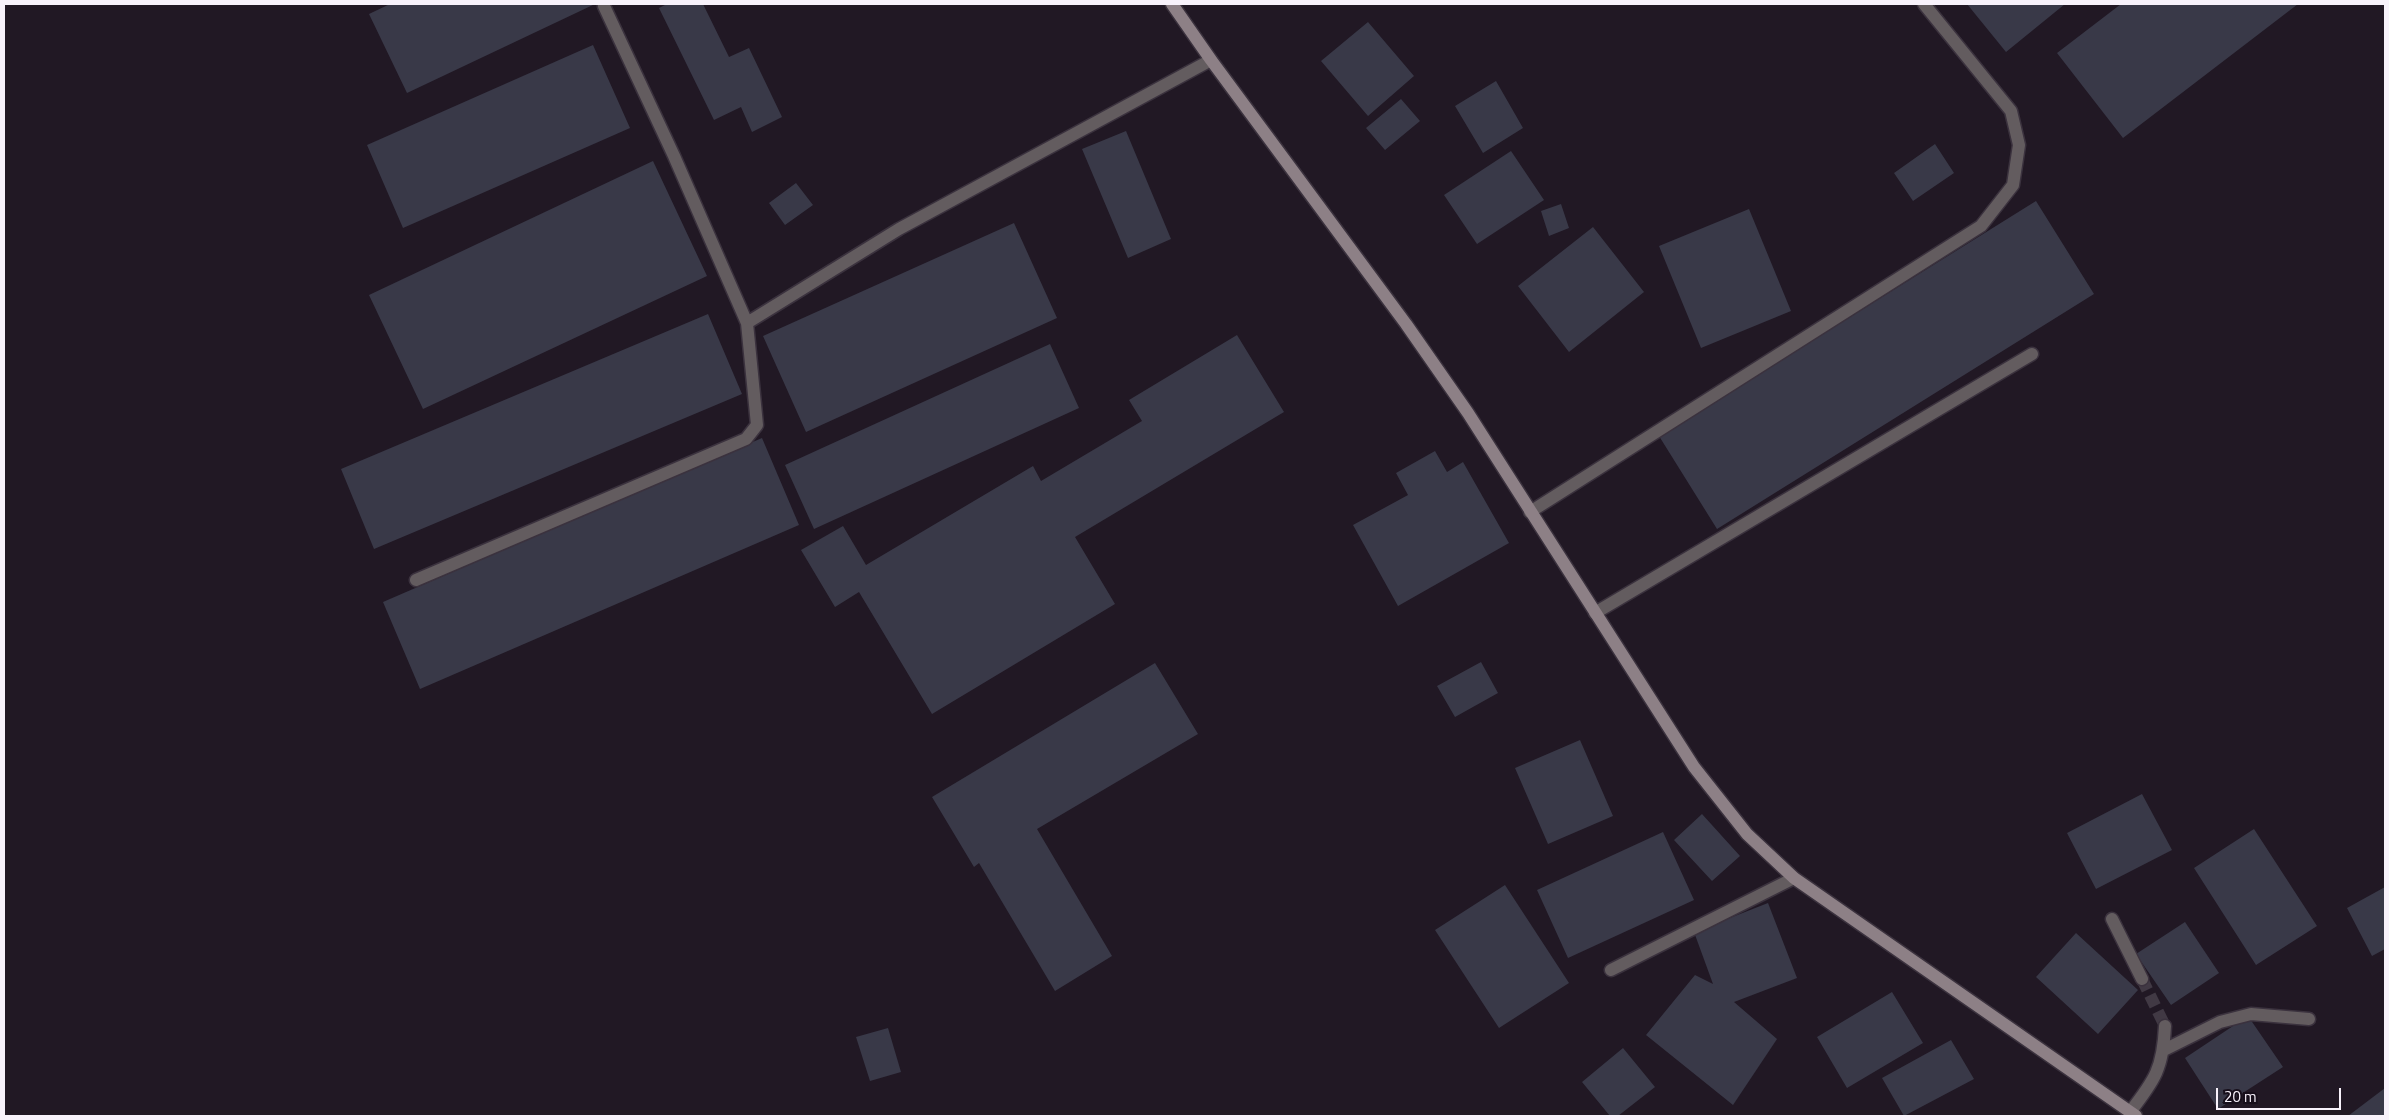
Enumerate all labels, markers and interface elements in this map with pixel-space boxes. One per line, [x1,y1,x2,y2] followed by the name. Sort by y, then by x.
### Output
[2219,1078,2344,1110] scale bar
[2224,1085,2257,1108] text: 20 m

